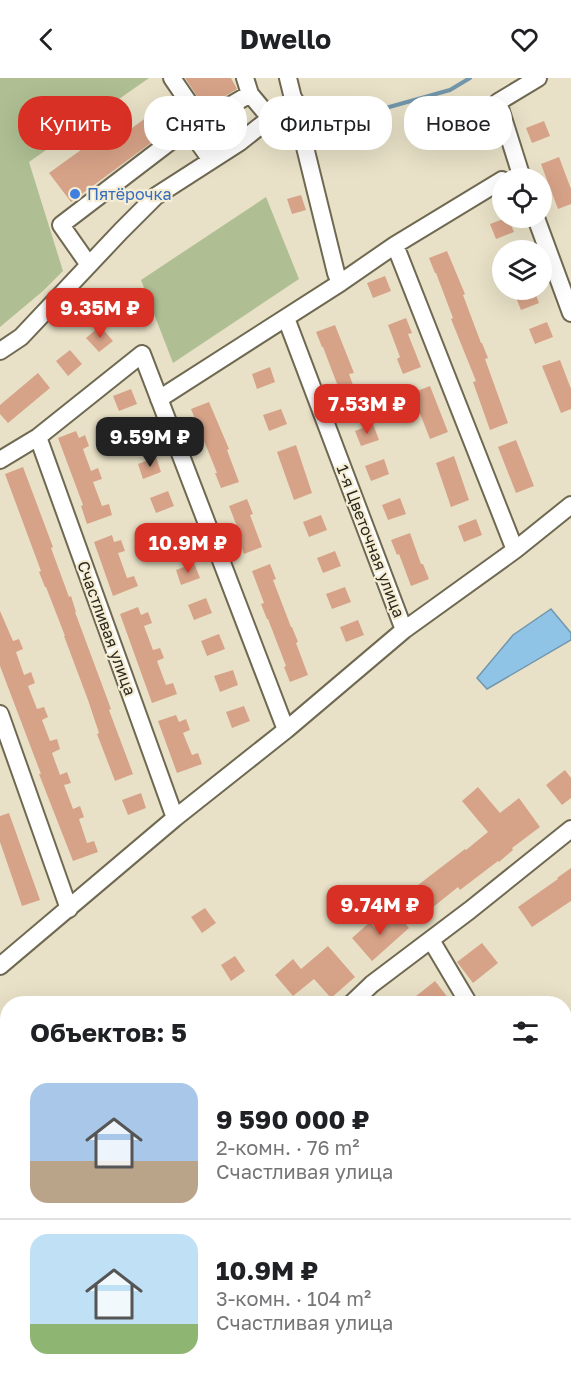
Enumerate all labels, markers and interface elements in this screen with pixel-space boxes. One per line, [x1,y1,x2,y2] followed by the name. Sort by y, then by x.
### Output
[30,23,63,56] icon: back
[240,23,331,55] text: Dwello
[508,23,541,56] icon: heart
[18,96,132,150] chip: Купить
[144,96,247,150] chip: Снять
[259,96,392,150] chip: Фильтры
[404,96,512,150] chip: Новое
[492,168,552,300] map controls
[492,168,552,228] button: locate
[87,184,171,204] place label: Пятёрочка
[68,187,82,201] marker: Пятёрочка
[492,240,552,300] button: layers
[45,288,155,339] pin: 9.35M ₽
[60,295,140,319] text: 9.35M ₽
[312,384,422,435] pin: 7.53M ₽
[328,391,406,415] text: 7.53M ₽
[95,417,205,468] pin: 9.59M ₽
[110,424,190,448] text: 9.59M ₽
[333,462,409,620] street label: 1-я Цветочная улица
[133,523,243,574] pin: 10.9M ₽
[149,530,227,554] text: 10.9M ₽
[73,558,141,698] street label: Счастливая улица
[325,885,435,936] pin: 9.74M ₽
[341,892,419,916] text: 9.74M ₽
[509,1016,542,1049] icon: filters
[30,1017,187,1048] text: Объектов: 5
[216,1104,370,1135] text: 9 590 000 ₽
[78,1107,150,1179] icon: home
[216,1135,360,1159] text: 2-комн. · 76 m²
[216,1159,393,1183] text: Счастливая улица
[216,1255,318,1286] text: 10.9M ₽
[78,1258,150,1330] icon: home
[216,1286,371,1310] text: 3-комн. · 104 m²
[216,1310,393,1334] text: Счастливая улица

